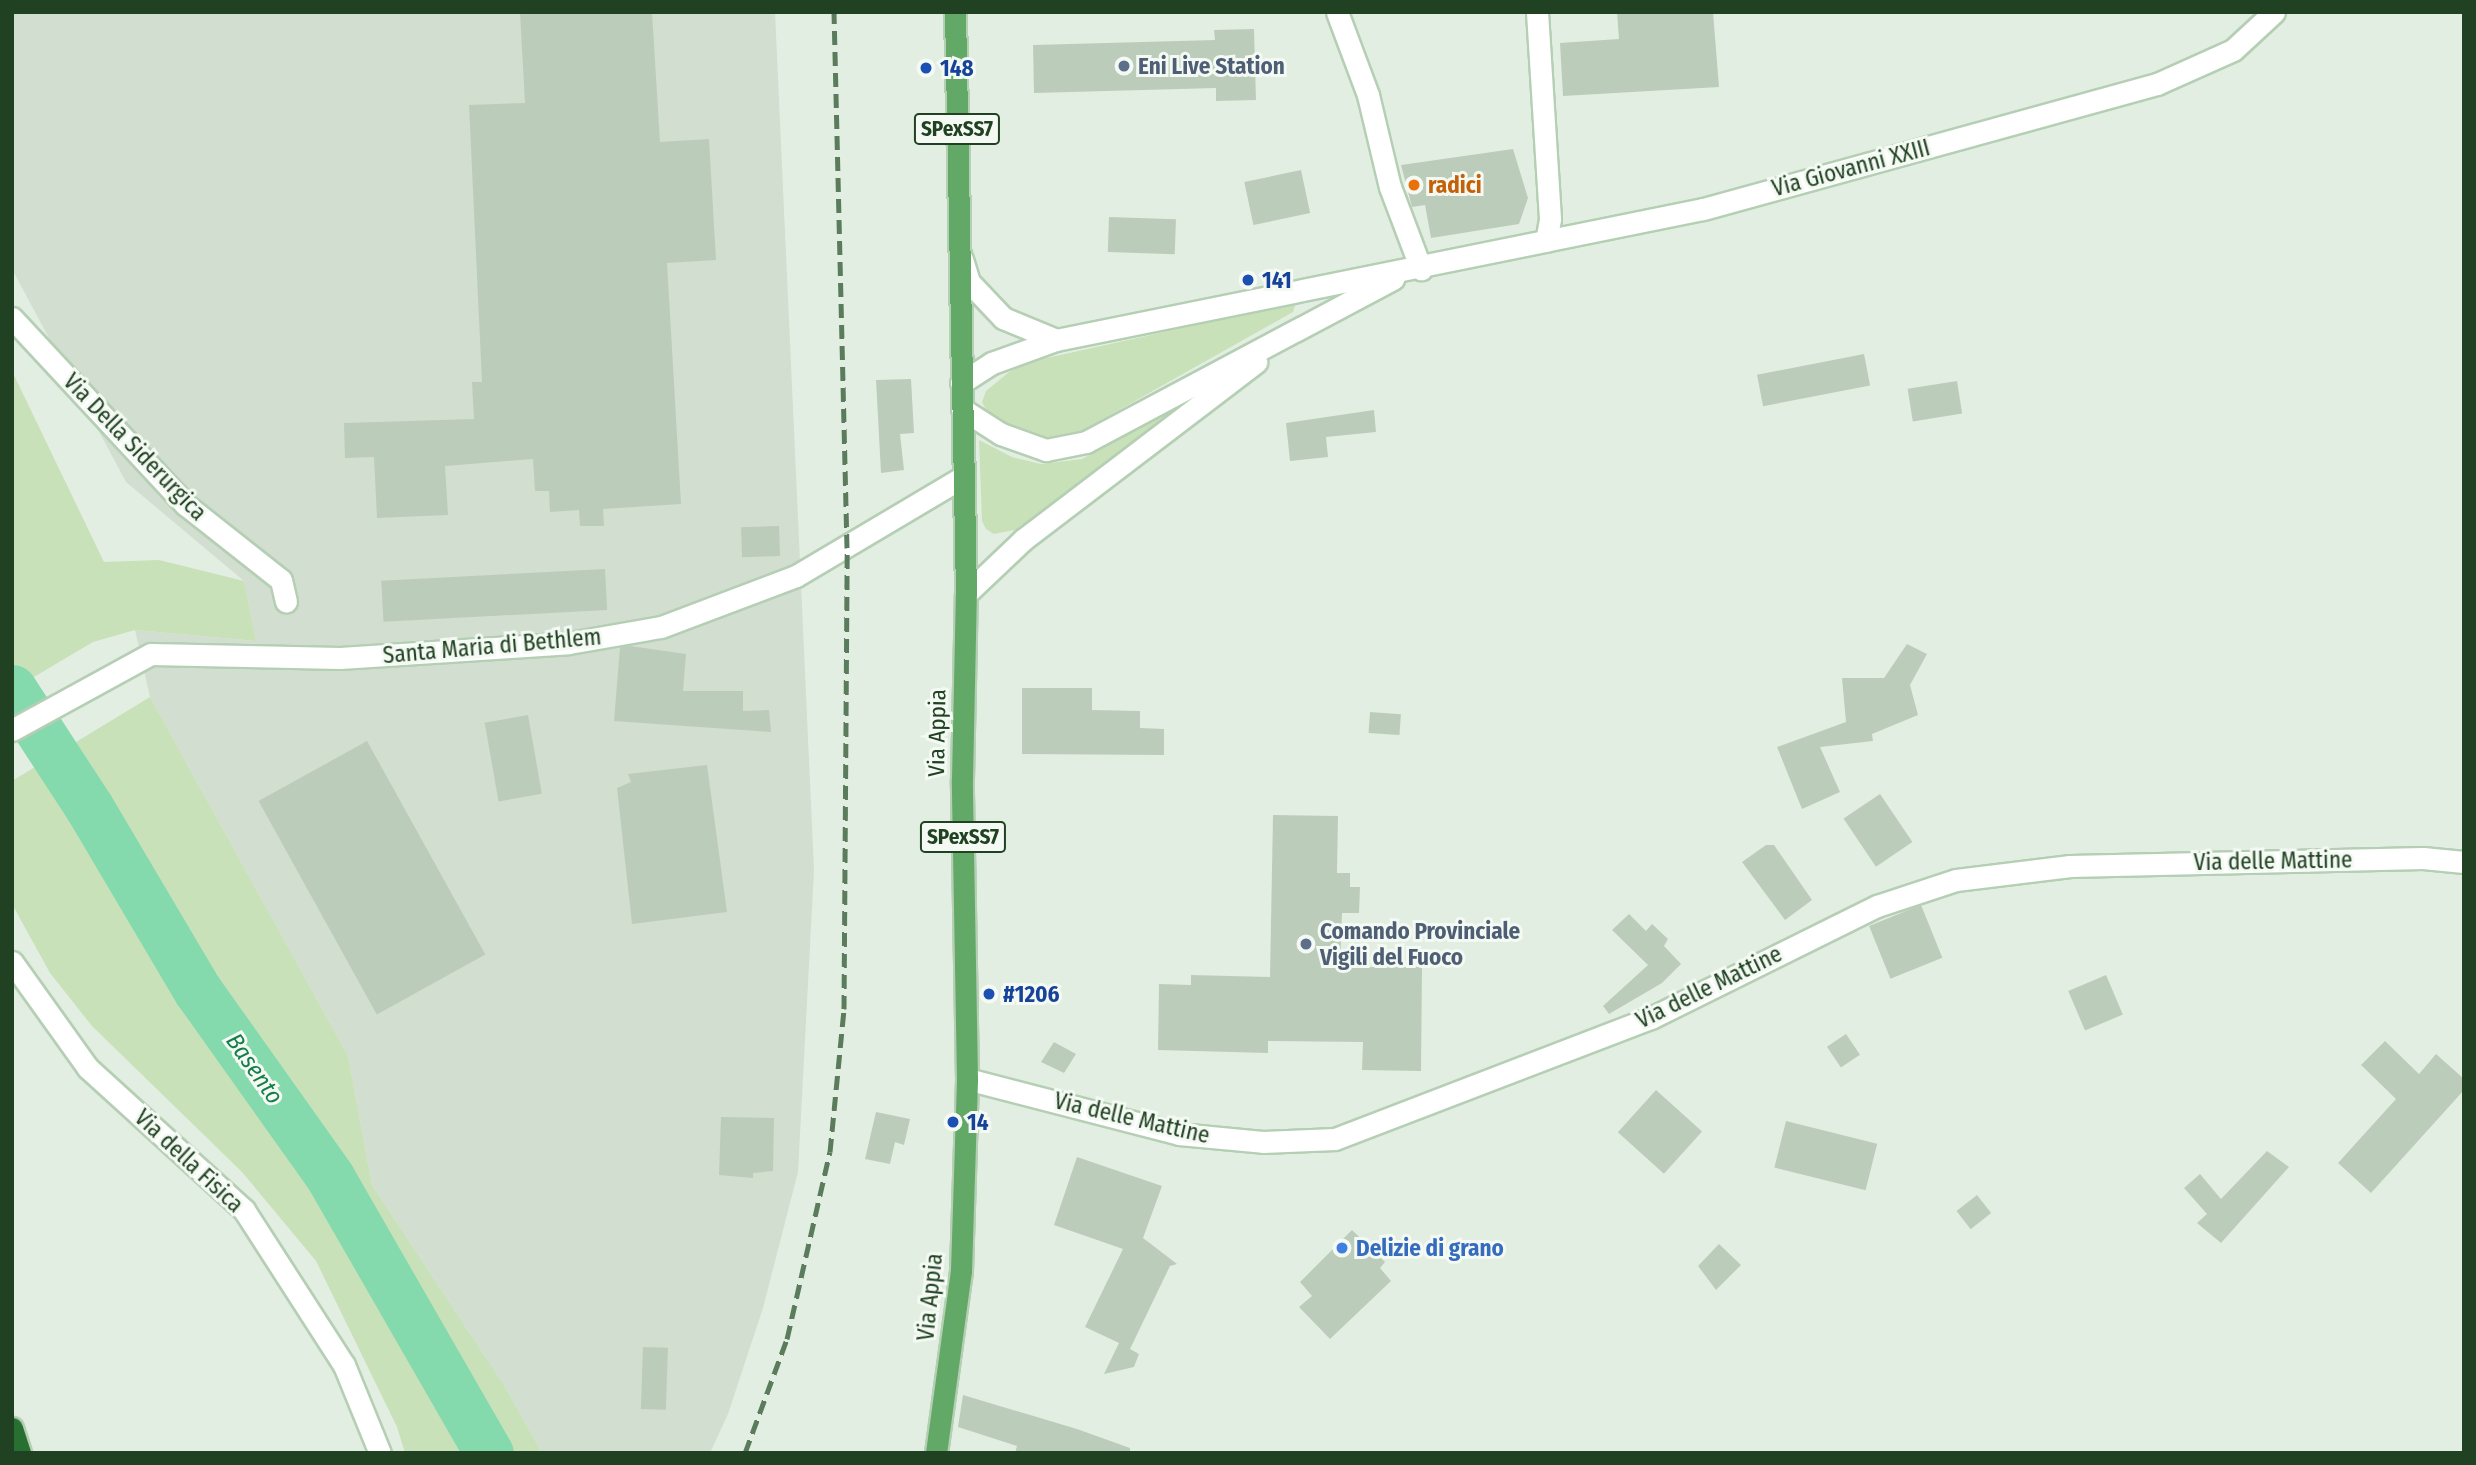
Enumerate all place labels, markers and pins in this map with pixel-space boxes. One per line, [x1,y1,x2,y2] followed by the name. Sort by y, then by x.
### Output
[1138,52,1285,80] place label: Eni Live Station
[940,54,974,82] place label: 148
[1116,58,1132,74] marker: Eni Live Station
[918,60,934,76] marker: 148
[1428,171,1482,199] place label: radici
[1406,177,1422,193] marker: radici
[1262,266,1292,294] place label: 141
[1240,272,1256,288] marker: 141
[1320,917,1520,971] place label: Comando Provinciale Vigili del Fuoco
[1298,936,1314,952] marker: Comando Provinciale Vigili del Fuoco
[1003,980,1060,1008] place label: #1206
[981,986,997,1002] marker: #1206
[967,1108,989,1136] place label: 14
[945,1114,961,1130] marker: 14
[1356,1234,1504,1262] place label: Delizie di grano
[1334,1240,1350,1256] marker: Delizie di grano

